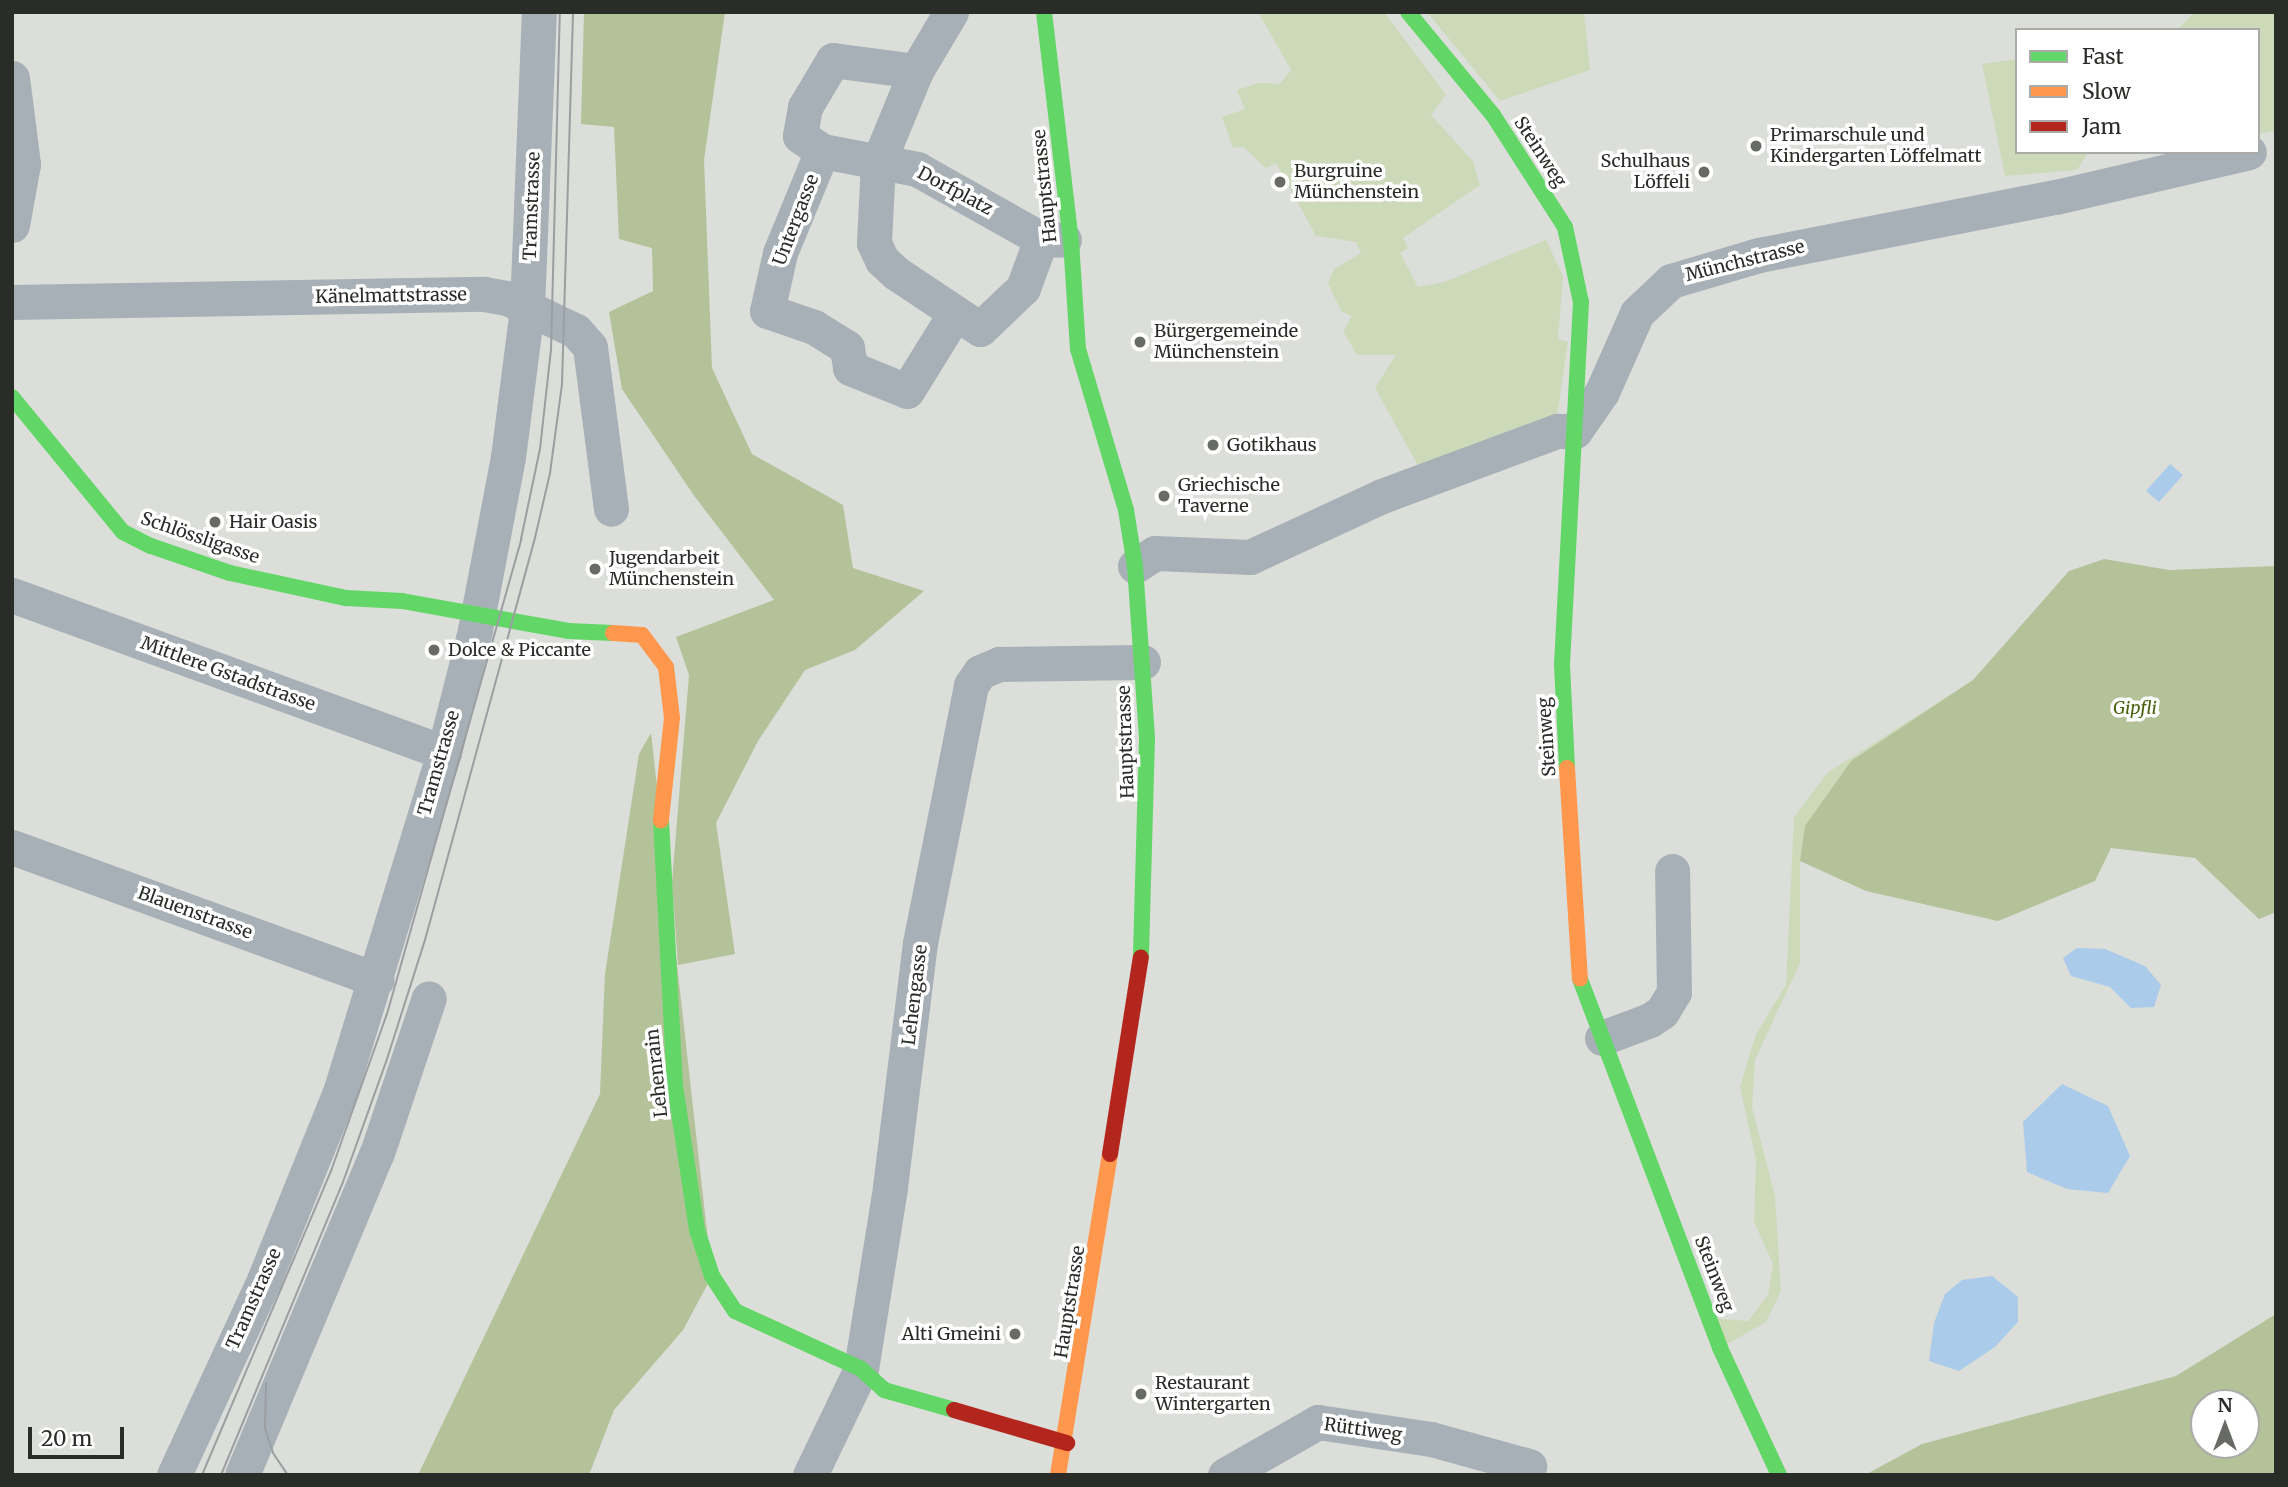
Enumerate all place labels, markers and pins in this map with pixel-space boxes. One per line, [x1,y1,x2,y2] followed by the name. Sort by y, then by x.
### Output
[1770,125,1982,168] place label: Primarschule und Kindergarten Löffelmatt
[1748,138,1764,154] marker: Primarschule und Kindergarten Löffelmatt
[1601,151,1690,194] place label: Schulhaus Löffeli
[1294,161,1419,204] place label: Burgruine Münchenstein
[1696,164,1712,180] marker: Schulhaus Löffeli
[1272,174,1288,190] marker: Burgruine Münchenstein
[1154,321,1298,364] place label: Bürgergemeinde Münchenstein
[1132,334,1148,350] marker: Bürgergemeinde Münchenstein
[1227,434,1317,456] place label: Gotikhaus
[1205,437,1221,453] marker: Gotikhaus
[1178,475,1280,518] place label: Griechische Taverne
[1156,488,1172,504] marker: Griechische Taverne
[229,511,317,533] place label: Hair Oasis
[207,514,223,530] marker: Hair Oasis
[609,548,734,590] place label: Jugendarbeit Münchenstein
[587,561,603,577] marker: Jugendarbeit Münchenstein
[448,639,591,661] place label: Dolce & Piccante
[426,642,442,658] marker: Dolce & Piccante
[902,1323,1001,1345] place label: Alti Gmeini
[1007,1326,1023,1342] marker: Alti Gmeini
[1155,1373,1271,1416] place label: Restaurant Wintergarten
[1133,1386,1149,1402] marker: Restaurant Wintergarten

